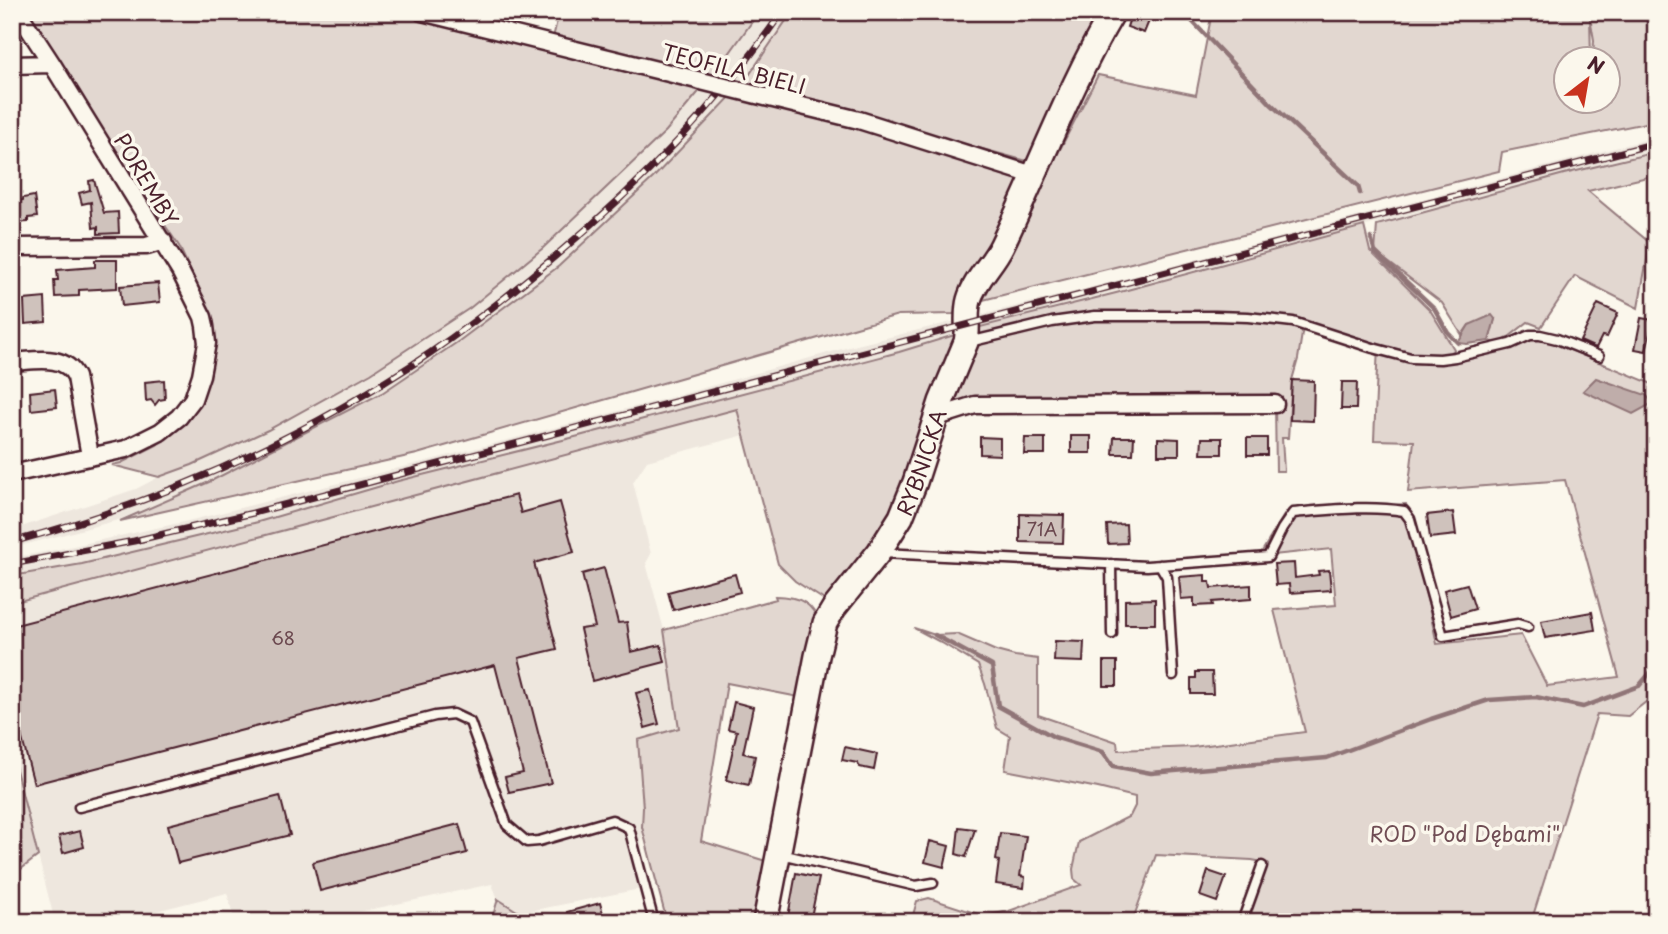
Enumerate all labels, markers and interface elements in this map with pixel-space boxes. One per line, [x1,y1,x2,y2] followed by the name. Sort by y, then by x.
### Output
[659,35,809,101] street label: TEOFILA BIELI
[1552,46,1622,116] north arrow
[1583,49,1610,80] text: N
[107,126,188,232] street label: POREMBY
[887,405,954,520] street label: RYBNICKA
[1027,515,1057,542] house number: 71A
[271,624,295,651] house number: 68
[1370,817,1560,849] park label: ROD "Pod Dębami"

